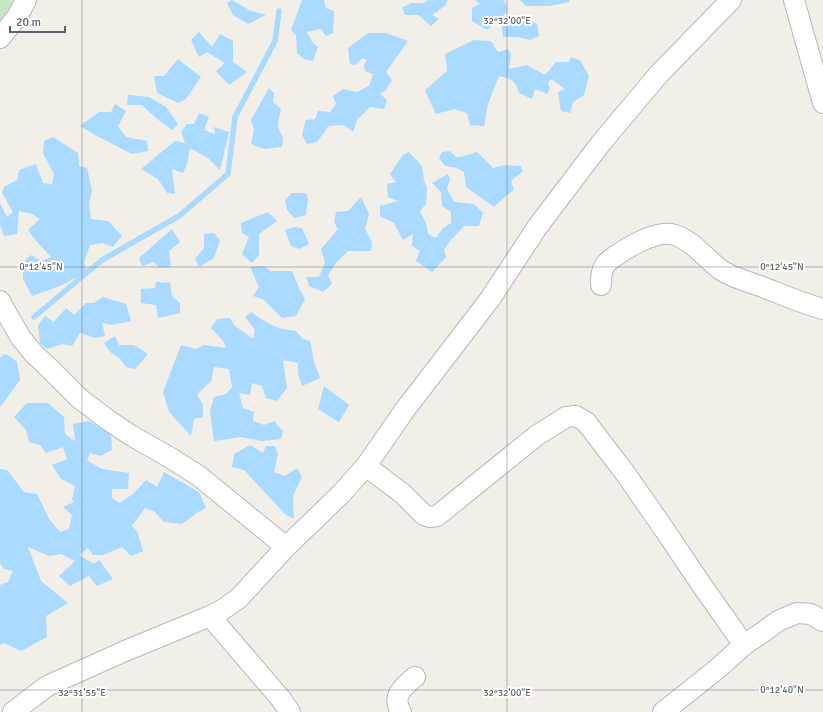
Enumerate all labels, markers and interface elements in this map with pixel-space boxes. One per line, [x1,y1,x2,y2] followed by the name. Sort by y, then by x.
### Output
[10,8,65,34] scale bar
[16,15,41,30] text: 20 m
[483,15,531,27] text: 32°32'00"E
[19,261,63,273] text: 0°12'45"N
[760,261,804,273] text: 0°12'45"N
[760,684,804,696] text: 0°12'40"N
[58,687,106,699] text: 32°31'55"E
[483,687,531,699] text: 32°32'00"E

